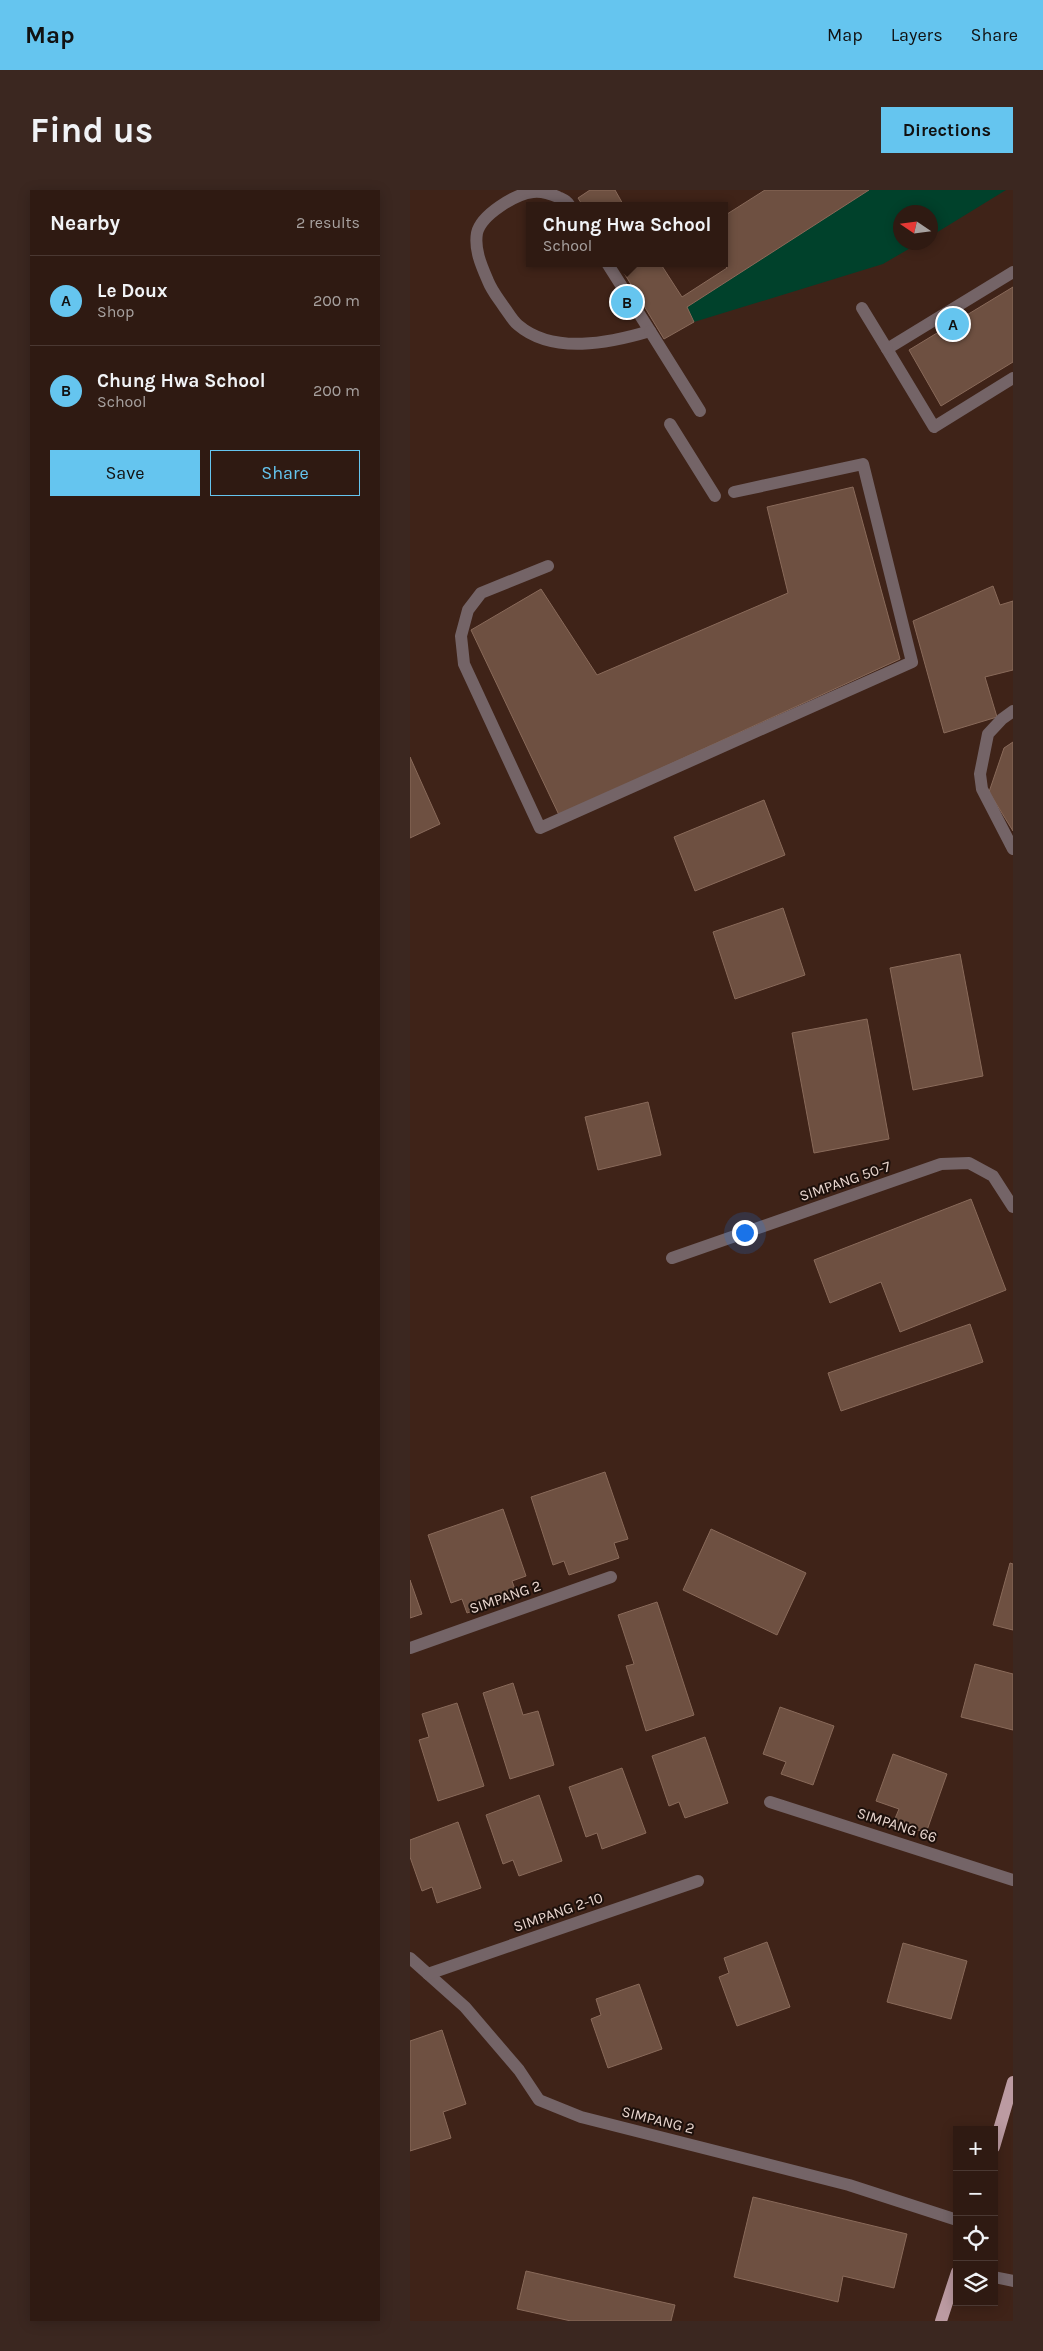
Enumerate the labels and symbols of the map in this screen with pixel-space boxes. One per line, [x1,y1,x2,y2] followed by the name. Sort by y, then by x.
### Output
[893,205,938,250] north arrow
[611,283,643,321] pin: B
[937,305,969,343] pin: A
[797,1157,893,1205] street label: SIMPANG 50-7
[732,1220,758,1246] your location
[467,1576,543,1618] street label: SIMPANG 2
[855,1804,939,1846] street label: SIMPANG 66
[511,1888,605,1936] street label: SIMPANG 2-10
[620,2102,696,2138] street label: SIMPANG 2

